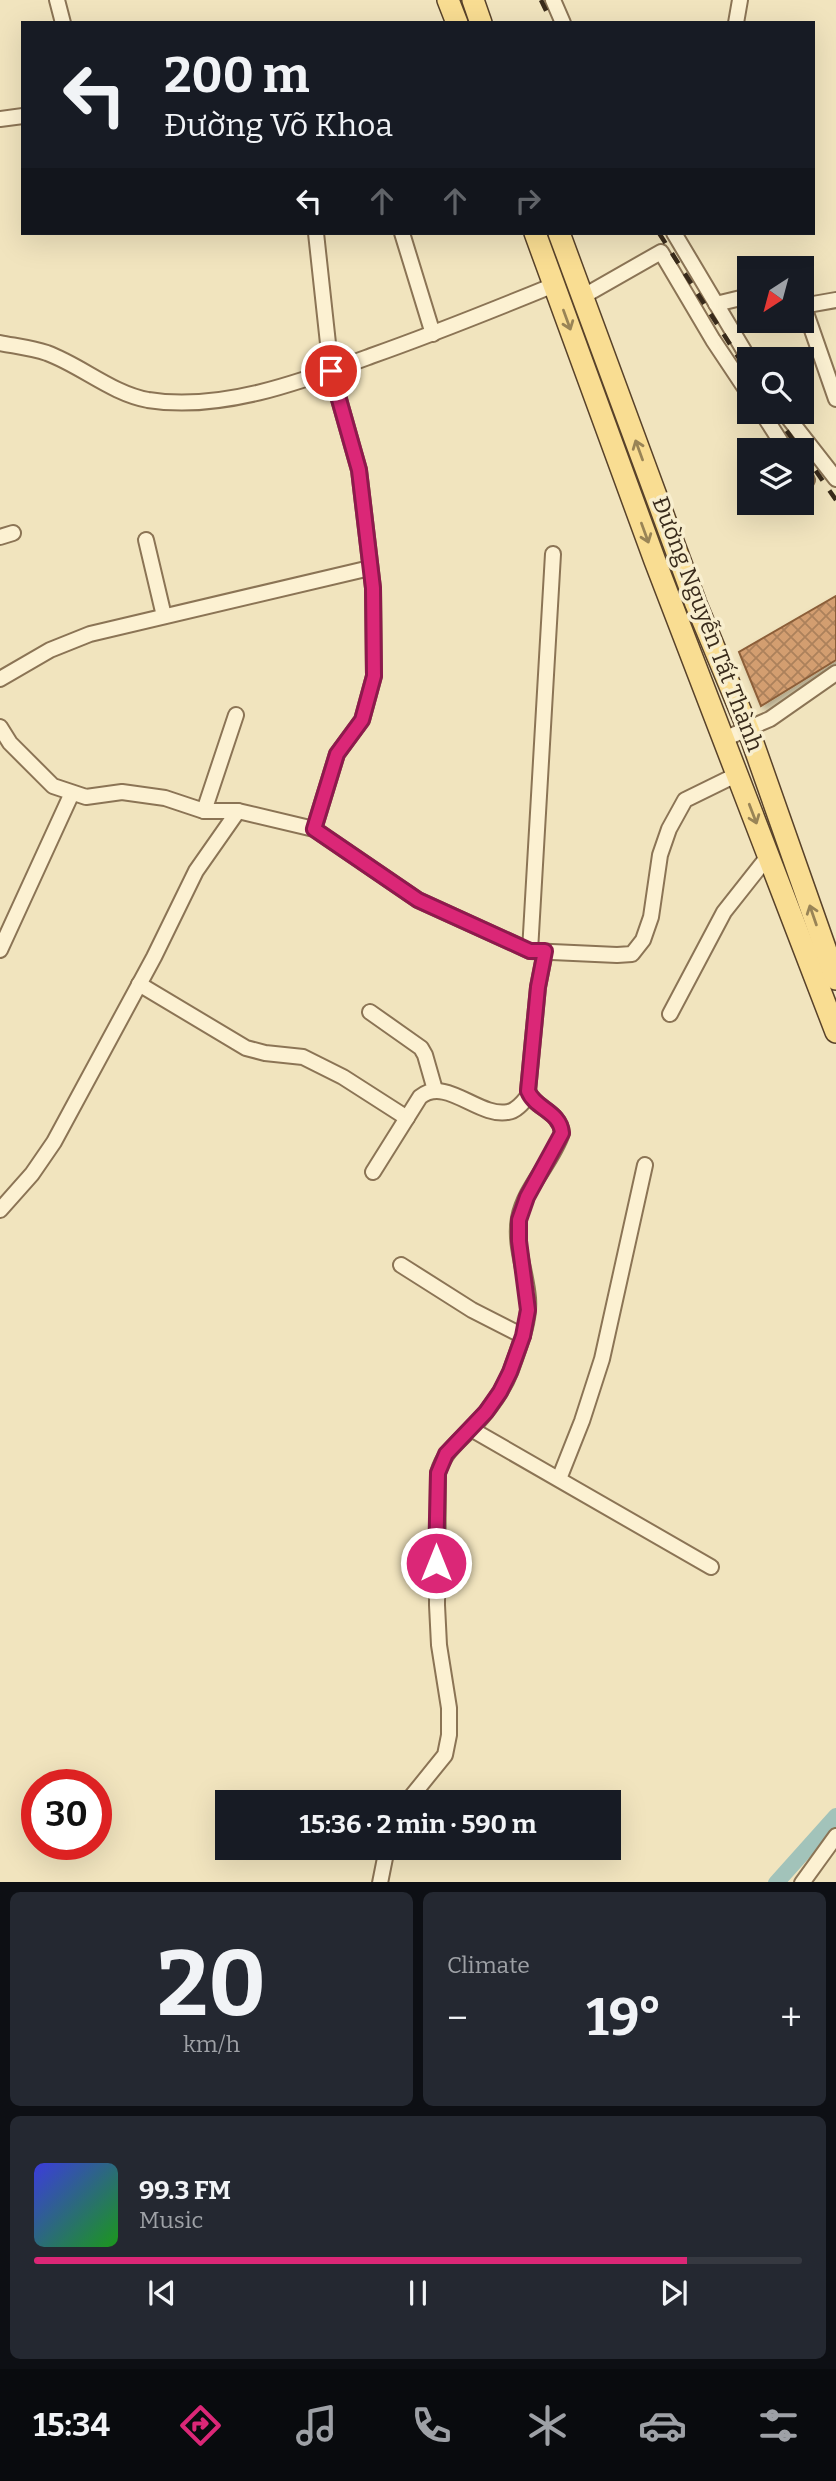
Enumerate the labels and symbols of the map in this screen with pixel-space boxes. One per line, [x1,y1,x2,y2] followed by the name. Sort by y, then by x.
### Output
[737,256,814,332] north arrow
[562,308,574,330] one-way arrow
[301,341,361,401] pin
[632,439,645,461] one-way arrow
[646,493,770,755] street label: Đường Nguyễn Tất Thành
[640,522,652,544] one-way arrow
[748,803,761,825] one-way arrow
[806,904,818,926] one-way arrow
[399,1526,473,1600] position arrow
[21,1769,112,1860] speed limit sign: 30

